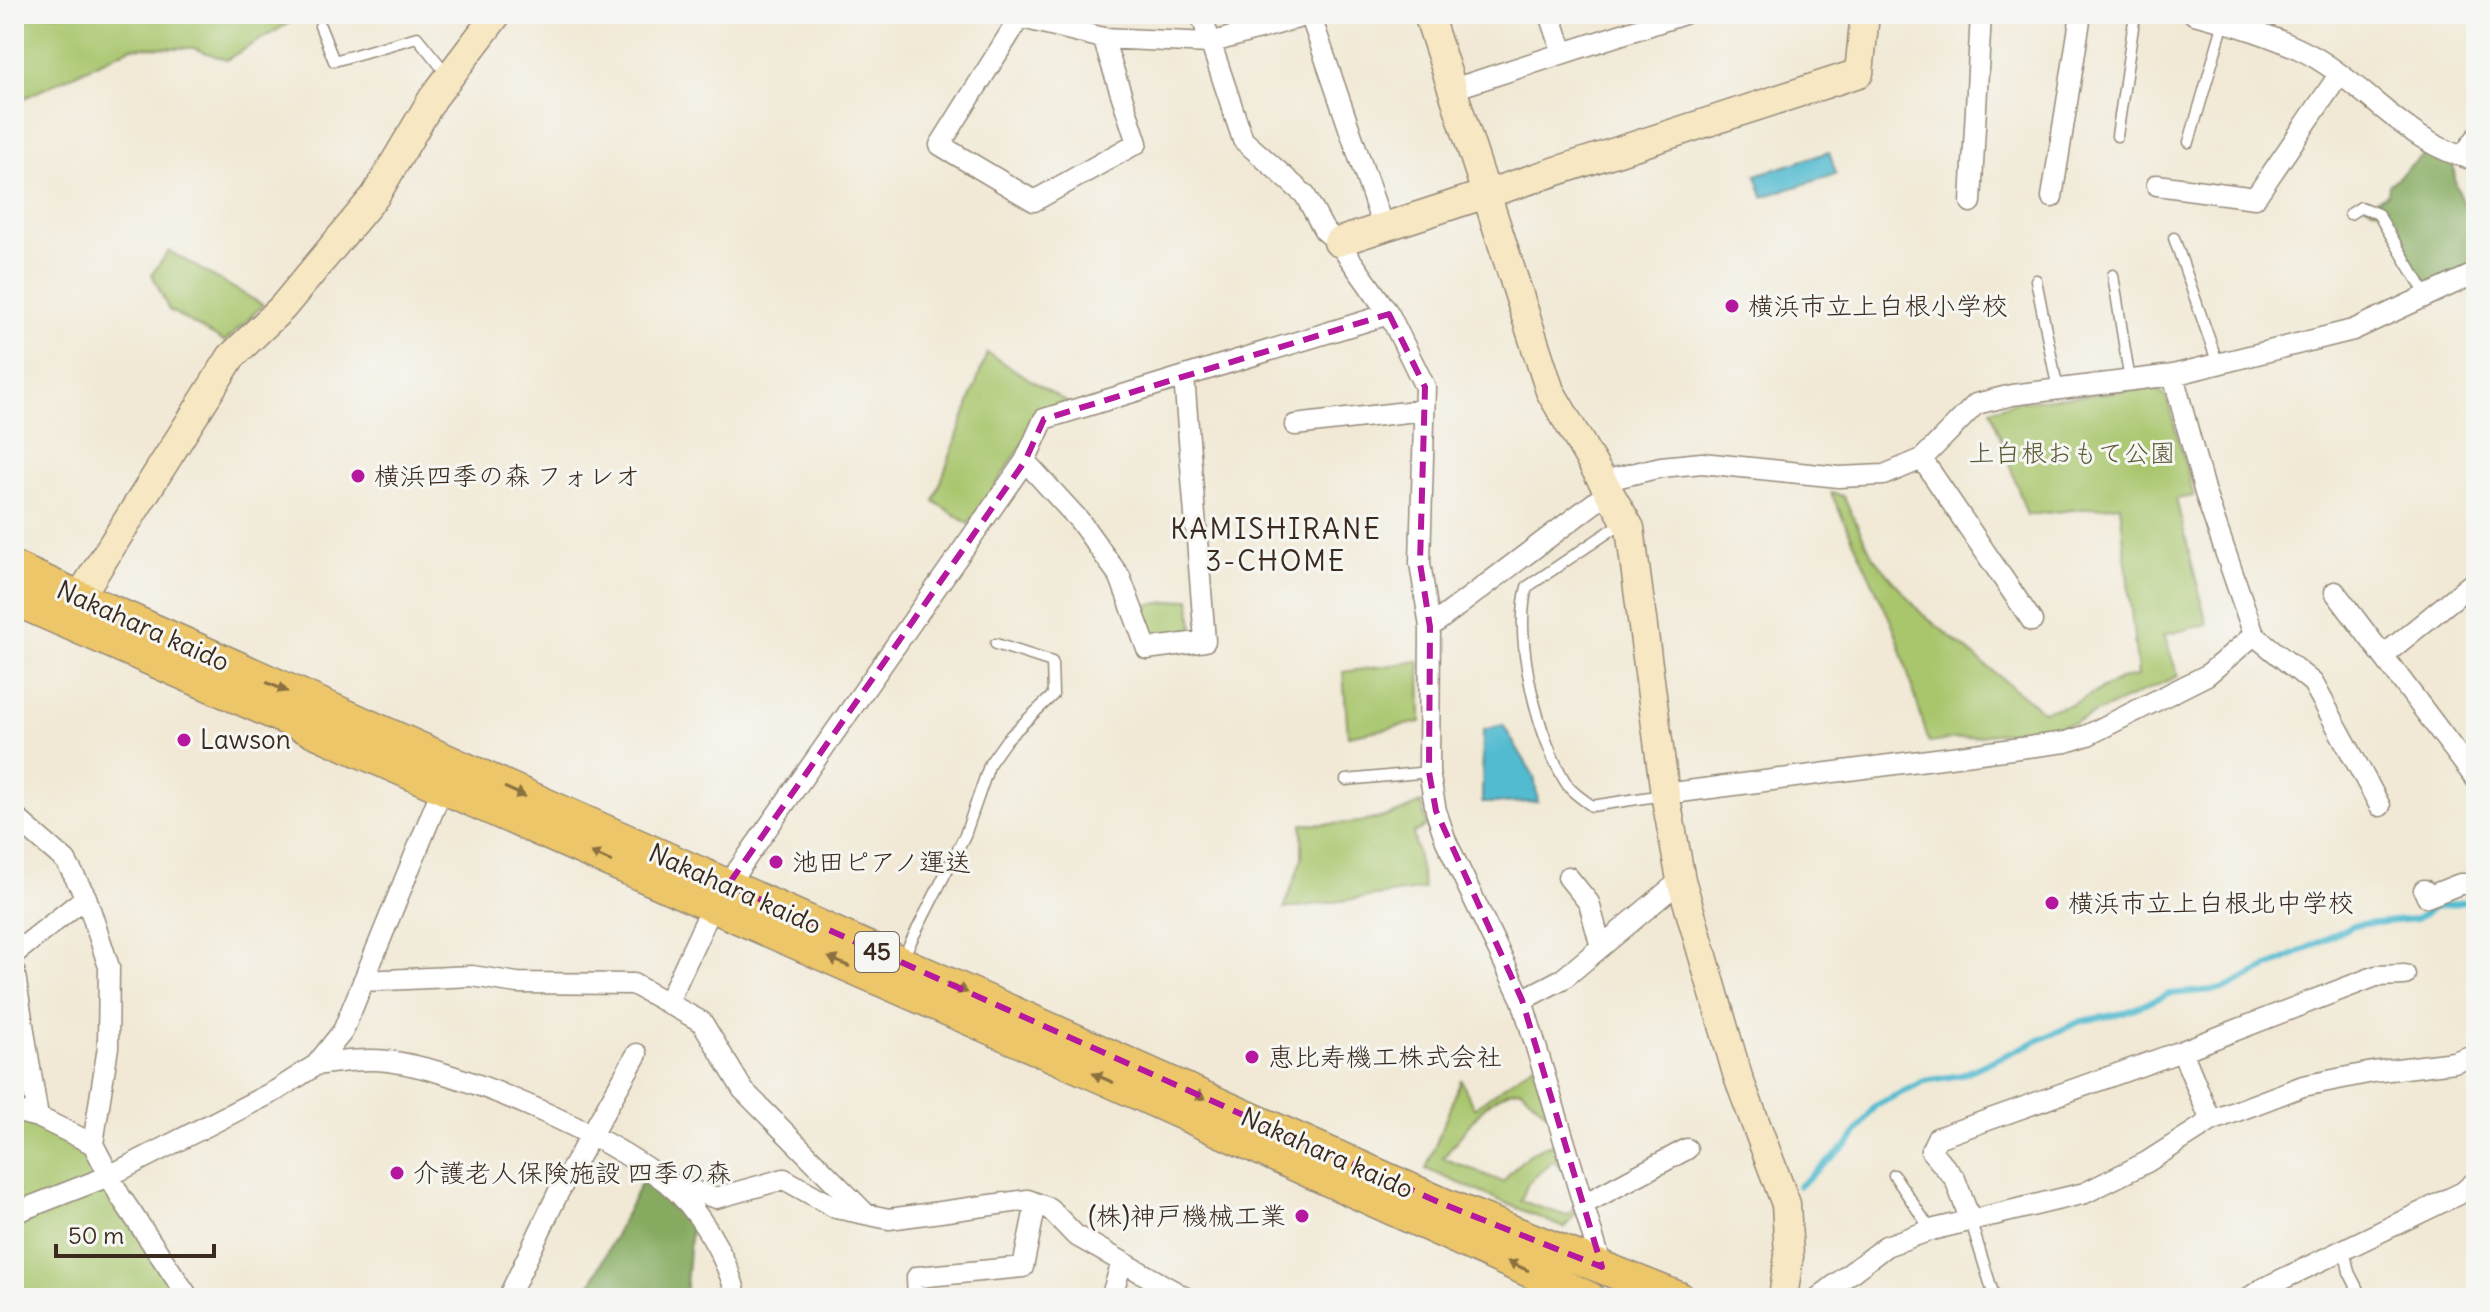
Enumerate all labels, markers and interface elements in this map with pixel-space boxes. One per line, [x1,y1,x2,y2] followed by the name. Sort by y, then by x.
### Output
[1748,289,2008,322] place label: 横浜市立上白根小学校
[1723,297,1741,315] marker: 横浜市立上白根小学校
[1969,436,2175,469] park label: 上白根おもて公園
[374,459,640,492] place label: 横浜四季の森 フォレオ
[349,467,367,485] marker: 横浜四季の森 フォレオ
[1170,511,1382,579] district label: KAMISHIRANE 3-CHOME
[52,573,235,678] street label: Nakahara kaido
[265,680,289,694] one-way arrow
[200,723,291,756] place label: Lawson
[175,731,193,749] marker: Lawson
[503,785,527,798] one-way arrow
[644,836,827,941] street label: Nakahara kaido
[792,845,971,878] place label: 池田ピアノ運送
[590,850,613,864] one-way arrow
[767,853,785,871] marker: 池田ピアノ運送
[2068,886,2354,919] place label: 横浜市立上白根北中学校
[2043,894,2061,912] marker: 横浜市立上白根北中学校
[855,932,899,972] road number: 45
[827,956,851,969] one-way arrow
[945,982,969,995] one-way arrow
[1268,1040,1502,1073] place label: 恵比寿機工株式会社
[1243,1048,1261,1066] marker: 恵比寿機工株式会社
[1091,1071,1114,1085] one-way arrow
[1183,1087,1207,1101] one-way arrow
[1236,1100,1419,1205] street label: Nakahara kaido
[413,1156,731,1189] place label: 介護老人保険施設 四季の森
[388,1164,406,1182] marker: 介護老人保険施設 四季の森
[1088,1199,1286,1232] place label: (株)神戸機械工業
[1293,1207,1311,1225] marker: (株)神戸機械工業
[56,1208,214,1258] scale bar
[68,1220,124,1250] text: 50 m
[1507,1259,1530,1273] one-way arrow

